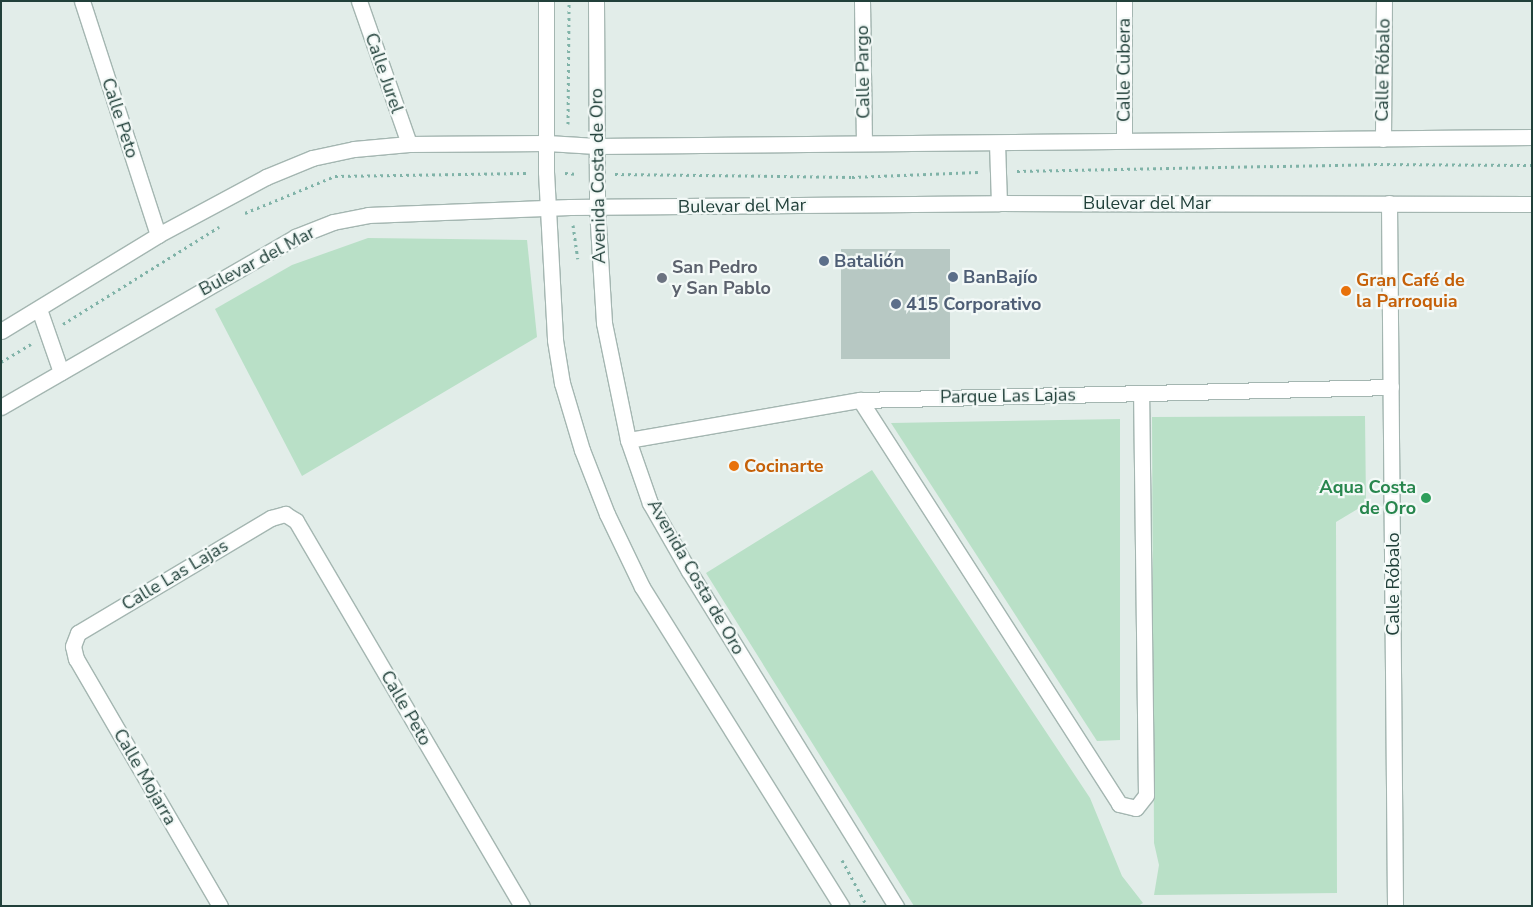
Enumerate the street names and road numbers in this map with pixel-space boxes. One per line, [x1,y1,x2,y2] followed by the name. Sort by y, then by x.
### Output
[1113,18,1135,122] street label: Calle Cubera
[1371,18,1395,122] street label: Calle Róbalo
[851,25,875,119] street label: Calle Pargo
[360,30,408,116] street label: Calle Jurel
[97,75,143,161] street label: Calle Peto
[586,88,610,264] street label: Avenida Costa de Oro
[1083,192,1211,214] street label: Bulevar del Mar
[678,194,806,218] street label: Bulevar del Mar
[195,221,319,301] street label: Bulevar del Mar
[940,384,1076,408] street label: Parque Las Lajas
[643,495,749,659] street label: Avenida Costa de Oro
[1382,532,1404,636] street label: Calle Róbalo
[118,535,232,615] street label: Calle Las Lajas
[376,667,436,749] street label: Calle Peto
[109,725,181,829] street label: Calle Mojarra

